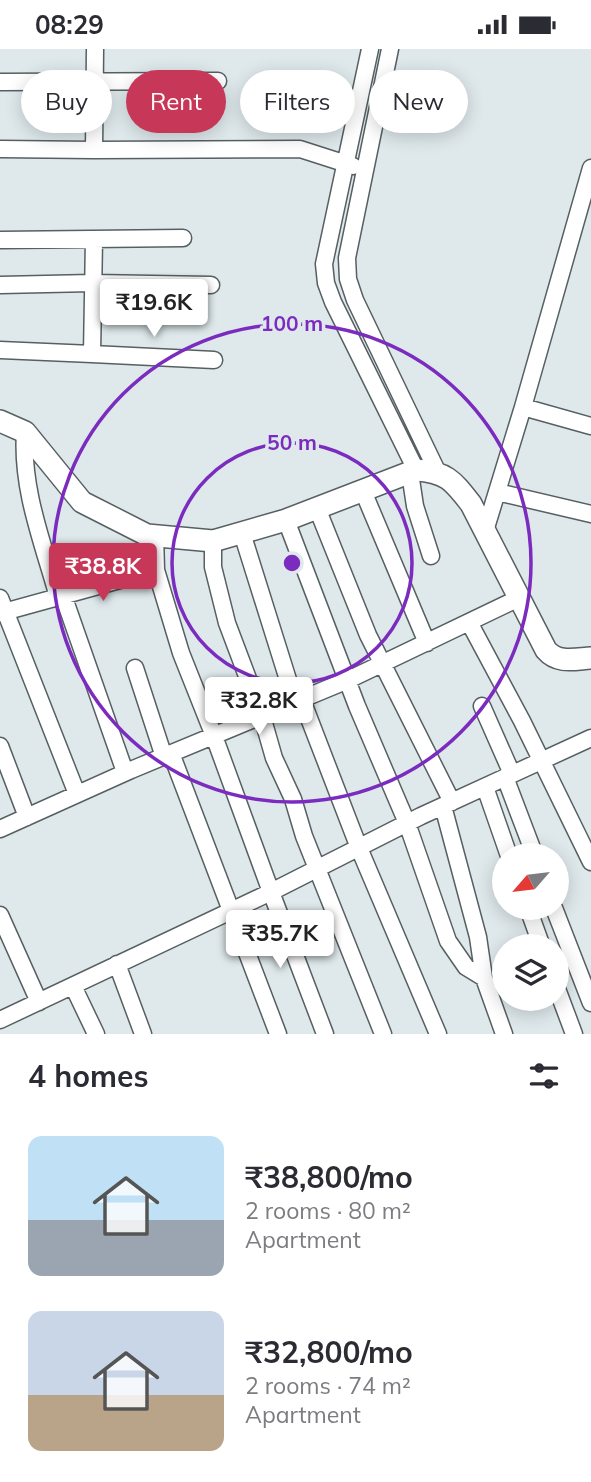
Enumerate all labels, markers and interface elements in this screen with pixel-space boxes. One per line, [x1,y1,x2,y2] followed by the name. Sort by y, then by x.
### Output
[35,8,104,41] text: 08:29
[21,70,112,133] chip: Buy
[126,70,226,133] chip: Rent
[240,70,355,133] chip: Filters
[369,70,468,133] chip: New
[97,279,211,339] pin: ₹19.6K
[116,287,192,316] text: ₹19.6K
[261,310,323,336] text: 100 m
[267,429,317,455] text: 50 m
[46,543,160,603] pin: ₹38.8K
[65,551,141,580] text: ₹38.8K
[280,551,304,575] centre of rings
[202,677,316,737] pin: ₹32.8K
[221,685,297,714] text: ₹32.8K
[492,843,569,921] north arrow
[492,843,569,1011] map controls
[223,911,337,970] pin: ₹35.7K
[242,918,318,947] text: ₹35.7K
[492,934,569,1011] button: layers
[28,1057,149,1095] text: 4 homes
[525,1057,563,1095] icon: filters
[245,1158,413,1196] text: ₹38,800/mo
[84,1164,168,1248] icon: home
[245,1196,411,1225] text: 2 rooms · 80 m²
[245,1225,361,1254] text: Apartment
[245,1333,413,1371] text: ₹32,800/mo
[84,1339,168,1423] icon: home
[245,1371,411,1400] text: 2 rooms · 74 m²
[245,1400,361,1429] text: Apartment

